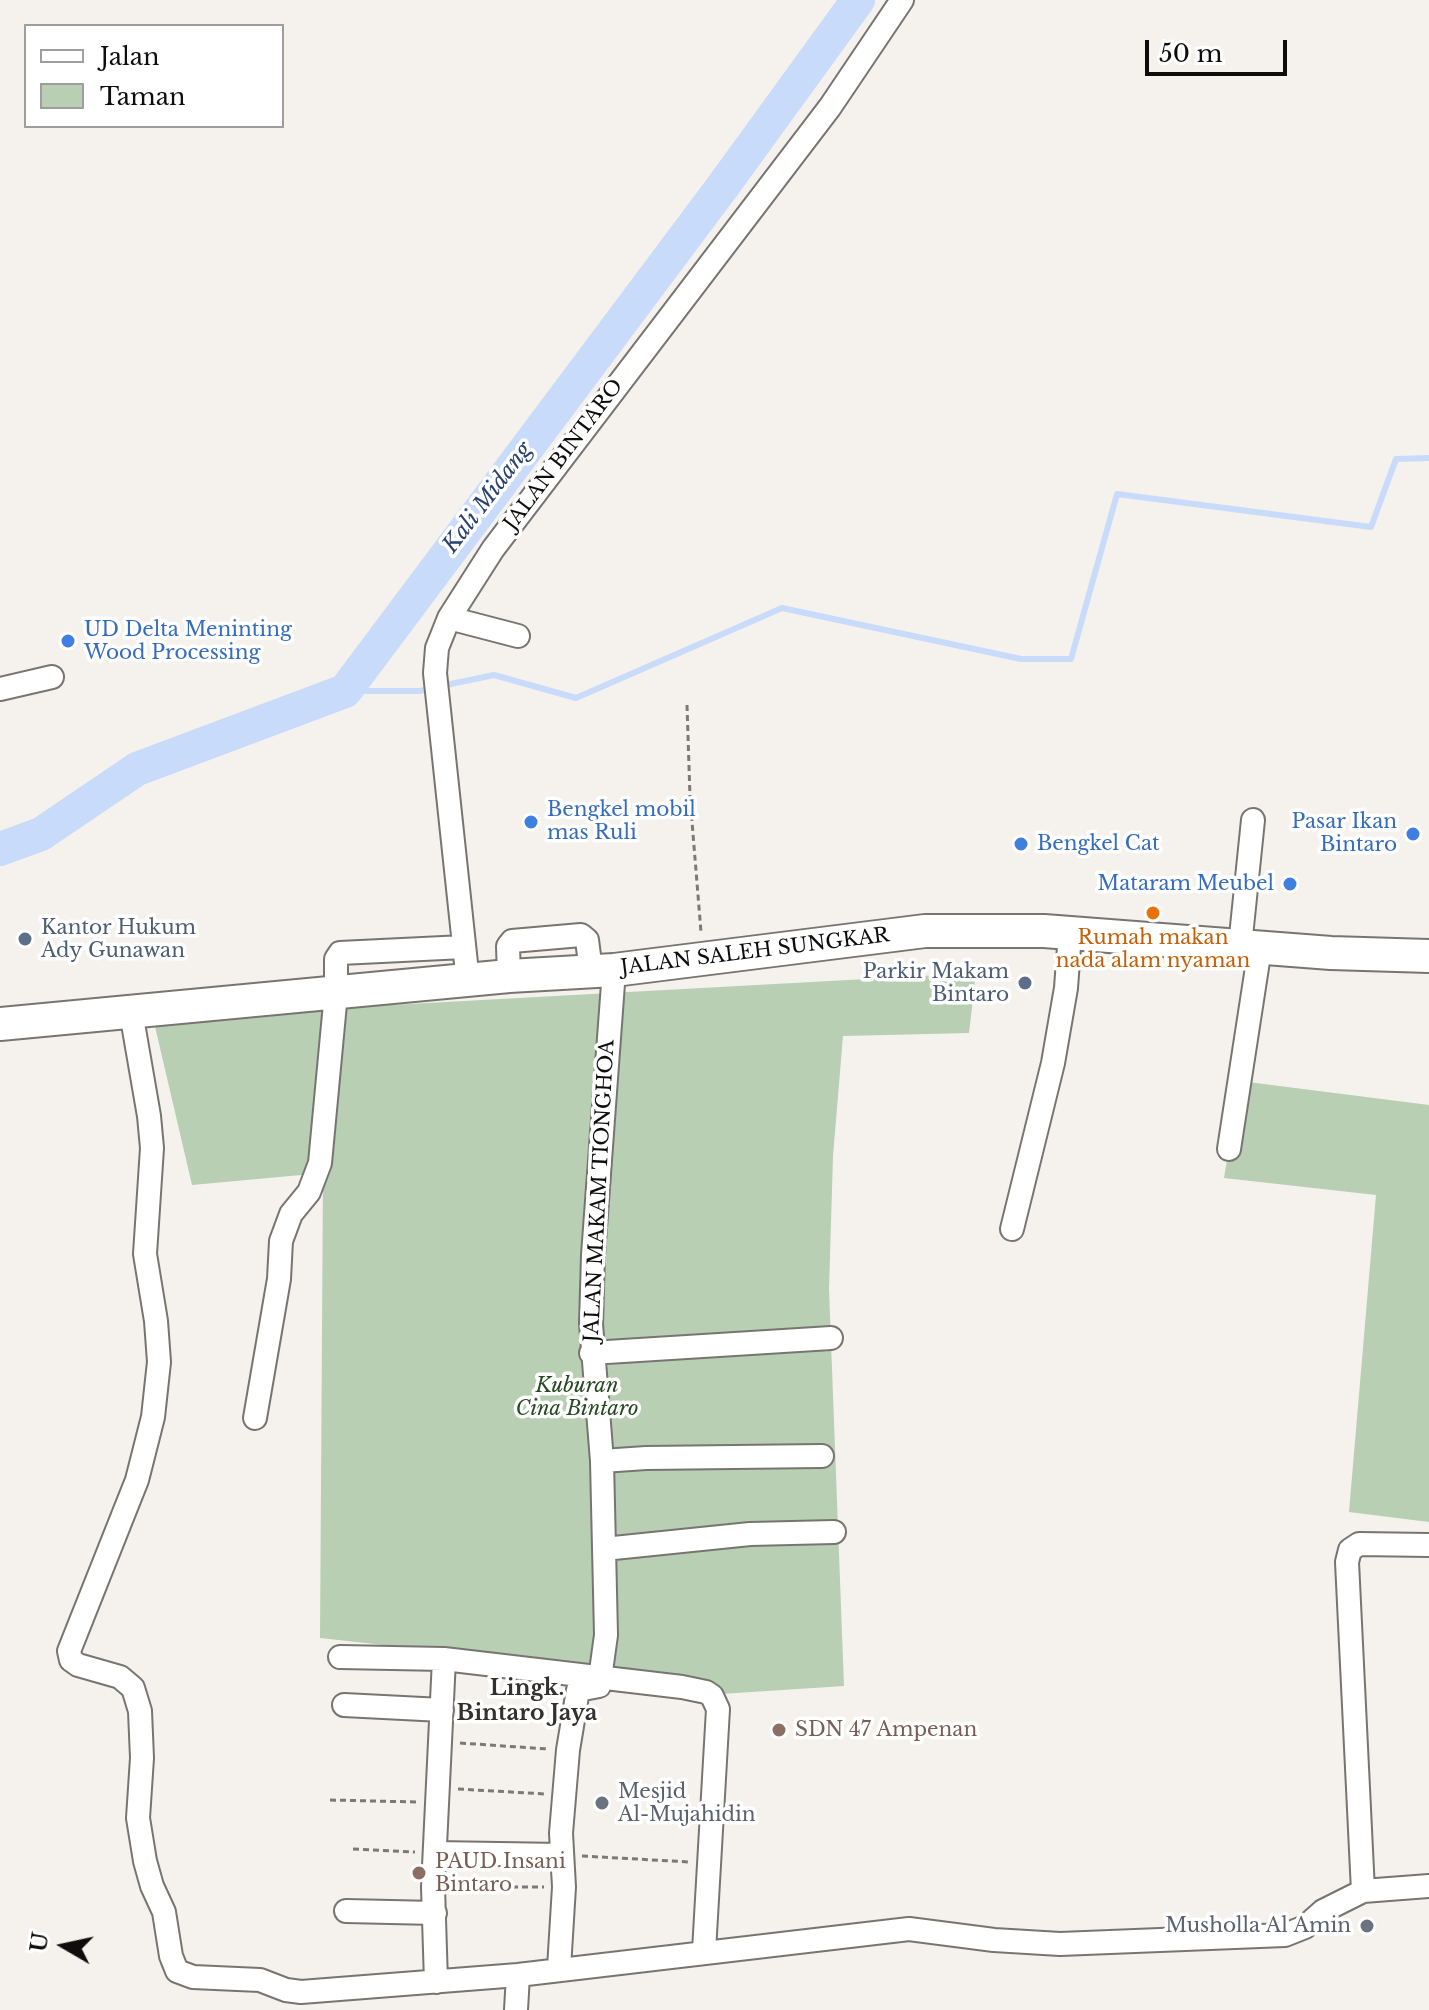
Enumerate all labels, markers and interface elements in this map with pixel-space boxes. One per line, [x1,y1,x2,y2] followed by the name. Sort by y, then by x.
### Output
[24,24,284,128] legend
[1149,24,1291,74] scale bar
[1159,39,1222,68] text: 50 m
[100,42,160,71] text: Jalan
[100,82,186,111] text: Taman
[499,375,629,535] street label: JALAN BINTARO
[438,437,538,559] water label: Kali Midang
[84,618,292,665] place label: UD Delta Meninting Wood Processing
[59,632,77,650] marker: UD Delta Meninting Wood Processing
[547,798,696,845] place label: Bengkel mobil mas Ruli
[1292,810,1397,857] place label: Pasar Ikan Bintaro
[522,813,540,831] marker: Bengkel mobil mas Ruli
[1404,825,1422,843] marker: Pasar Ikan Bintaro
[1037,832,1160,856] place label: Bengkel Cat
[1012,835,1030,853] marker: Bengkel Cat
[1097,872,1274,896] place label: Mataram Meubel
[1281,875,1299,893] marker: Mataram Meubel
[1144,904,1162,922] marker: Rumah makan nada alam nyaman
[41,916,196,963] place label: Kantor Hukum Ady Gunawan
[619,924,891,980] street label: JALAN SALEH SUNGKAR
[1056,926,1250,973] place label: Rumah makan nada alam nyaman
[16,930,34,948] marker: Kantor Hukum Ady Gunawan
[863,960,1009,1007] place label: Parkir Makam Bintaro
[1016,974,1034,992] marker: Parkir Makam Bintaro
[580,1039,620,1343] street label: JALAN MAKAM TIONGHOA
[516,1374,638,1421] park label: Kuburan Cina Bintaro
[457,1676,597,1728] district label: Lingk. Bintaro Jaya
[795,1718,977,1742] place label: SDN 47 Ampenan
[770,1721,788,1739] marker: SDN 47 Ampenan
[618,1780,756,1827] place label: Mesjid Al-Mujahidin
[593,1794,611,1812] marker: Mesjid Al-Mujahidin
[435,1850,566,1897] place label: PAUD Insani Bintaro
[410,1864,428,1882] marker: PAUD Insani Bintaro
[24,1906,104,1986] north arrow
[1165,1914,1351,1938] place label: Musholla Al Amin
[1358,1917,1376,1935] marker: Musholla Al Amin
[25,1930,55,1954] text: U

